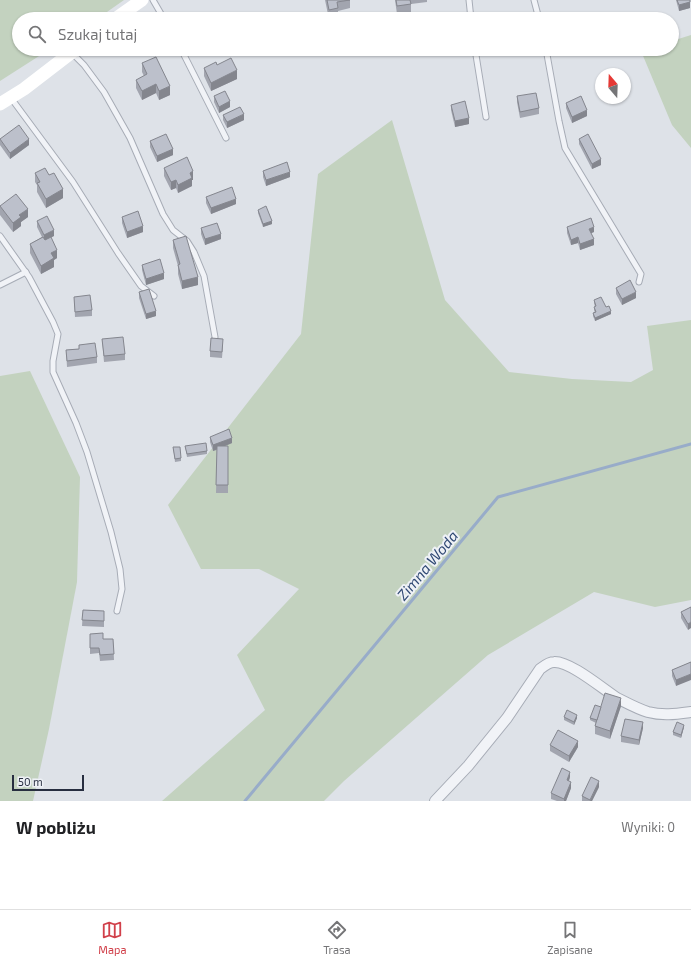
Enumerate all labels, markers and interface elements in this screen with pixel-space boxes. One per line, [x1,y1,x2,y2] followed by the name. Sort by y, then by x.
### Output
[12,12,679,56] search box
[26,23,48,45] icon: search
[58,25,137,43] text: Szukaj tutaj
[595,68,631,104] north arrow
[393,527,461,603] water label: Zimna Woda
[12,773,84,792] scale bar
[18,775,43,788] text: 50 m
[16,817,96,837] text: W pobliżu
[621,819,675,835] text: Wyniki: 0
[98,919,126,956] tab: Mapa
[323,919,351,956] tab: Trasa
[547,919,593,956] tab: Zapisane

